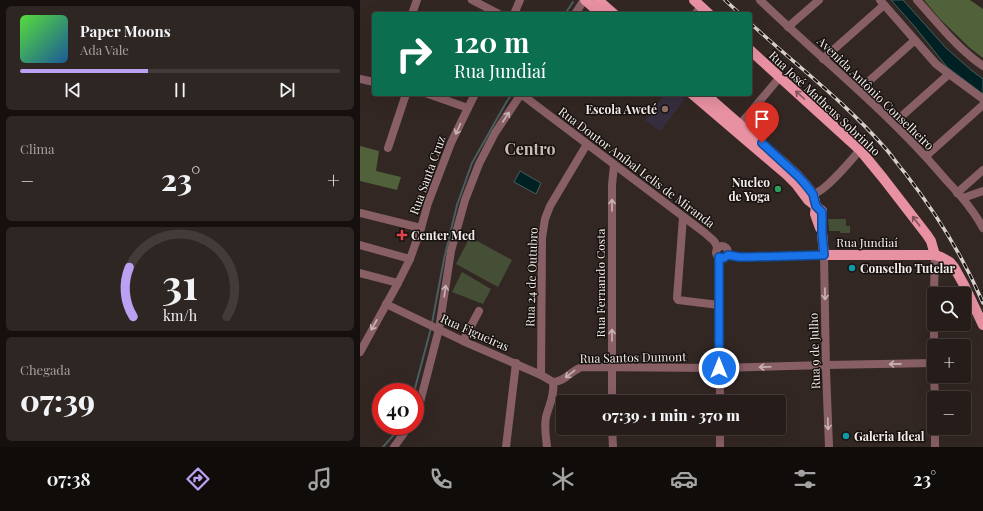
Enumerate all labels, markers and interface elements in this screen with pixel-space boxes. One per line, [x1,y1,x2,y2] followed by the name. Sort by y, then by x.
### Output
[80,21,171,41] text: Paper Moons
[454,23,529,60] text: 120 m
[388,28,440,80] icon: right
[813,32,938,153] street label: Avenida Antônio Conselheiro
[80,41,129,58] text: Ada Vale
[766,47,884,159] street label: Rua José Matheus Sobrinho
[454,59,546,83] text: Rua Jundiaí
[62,79,84,101] icon: previous
[169,79,191,101] icon: pause
[276,79,298,101] icon: next
[795,91,805,100] one-way arrow
[585,101,657,117] place label: Escola Aweté
[745,102,779,143] pin
[556,103,718,231] street label: Rua Doutor Aníbal Lelis de Miranda
[660,104,670,114] marker: Escola Aweté
[751,108,773,130] icon: arrive
[502,112,510,123] one-way arrow
[454,122,461,134] one-way arrow
[405,133,449,217] street label: Rua Santa Cruz
[505,138,556,159] district label: Centro
[20,140,55,157] text: Clima
[161,159,200,199] text: 23°
[20,165,34,195] text: −
[327,165,340,195] text: +
[728,174,771,204] place label: Nucleo de Yoga
[773,184,783,194] marker: Nucleo de Yoga
[608,199,616,212] one-way arrow
[912,216,921,227] one-way arrow
[521,226,541,327] street label: Rua 24 de Outubro
[411,227,475,243] place label: Center Med
[396,229,408,241] marker: Center Med
[592,229,608,337] street label: Rua Fernando Costa
[836,234,898,250] street label: Rua Jundiaí
[162,254,198,309] text: 31
[860,260,956,276] place label: Conselho Tutelar
[847,263,857,273] marker: Conselho Tutelar
[441,285,449,298] one-way arrow
[821,287,828,300] one-way arrow
[927,287,971,435] map controls
[927,287,971,331] button: search
[163,305,198,324] text: km/h
[438,310,512,354] street label: Rua Figueiras
[805,312,823,389] street label: Rua 9 de Julho
[370,319,378,331] one-way arrow
[608,329,616,342] one-way arrow
[927,339,971,383] button: +
[698,347,740,389] position arrow
[580,348,687,366] street label: Rua Santos Dumont
[889,360,902,368] one-way arrow
[20,361,70,378] text: Chegada
[759,363,772,370] one-way arrow
[565,369,576,378] one-way arrow
[20,380,95,420] text: 07:39
[372,383,424,435] speed limit sign: 40
[927,391,971,435] button: −
[602,405,740,425] text: 07:39 · 1 min · 370 m
[825,417,832,430] one-way arrow
[854,428,925,444] place label: Galeria Ideal
[841,431,851,441] marker: Galeria Ideal
[184,465,212,493] icon: directions
[306,465,334,493] icon: music
[427,465,455,493] icon: phone
[549,465,577,493] icon: climate
[670,465,698,493] icon: car
[791,465,819,493] icon: filters
[47,467,91,491] text: 07:38
[913,467,936,491] text: 23°

